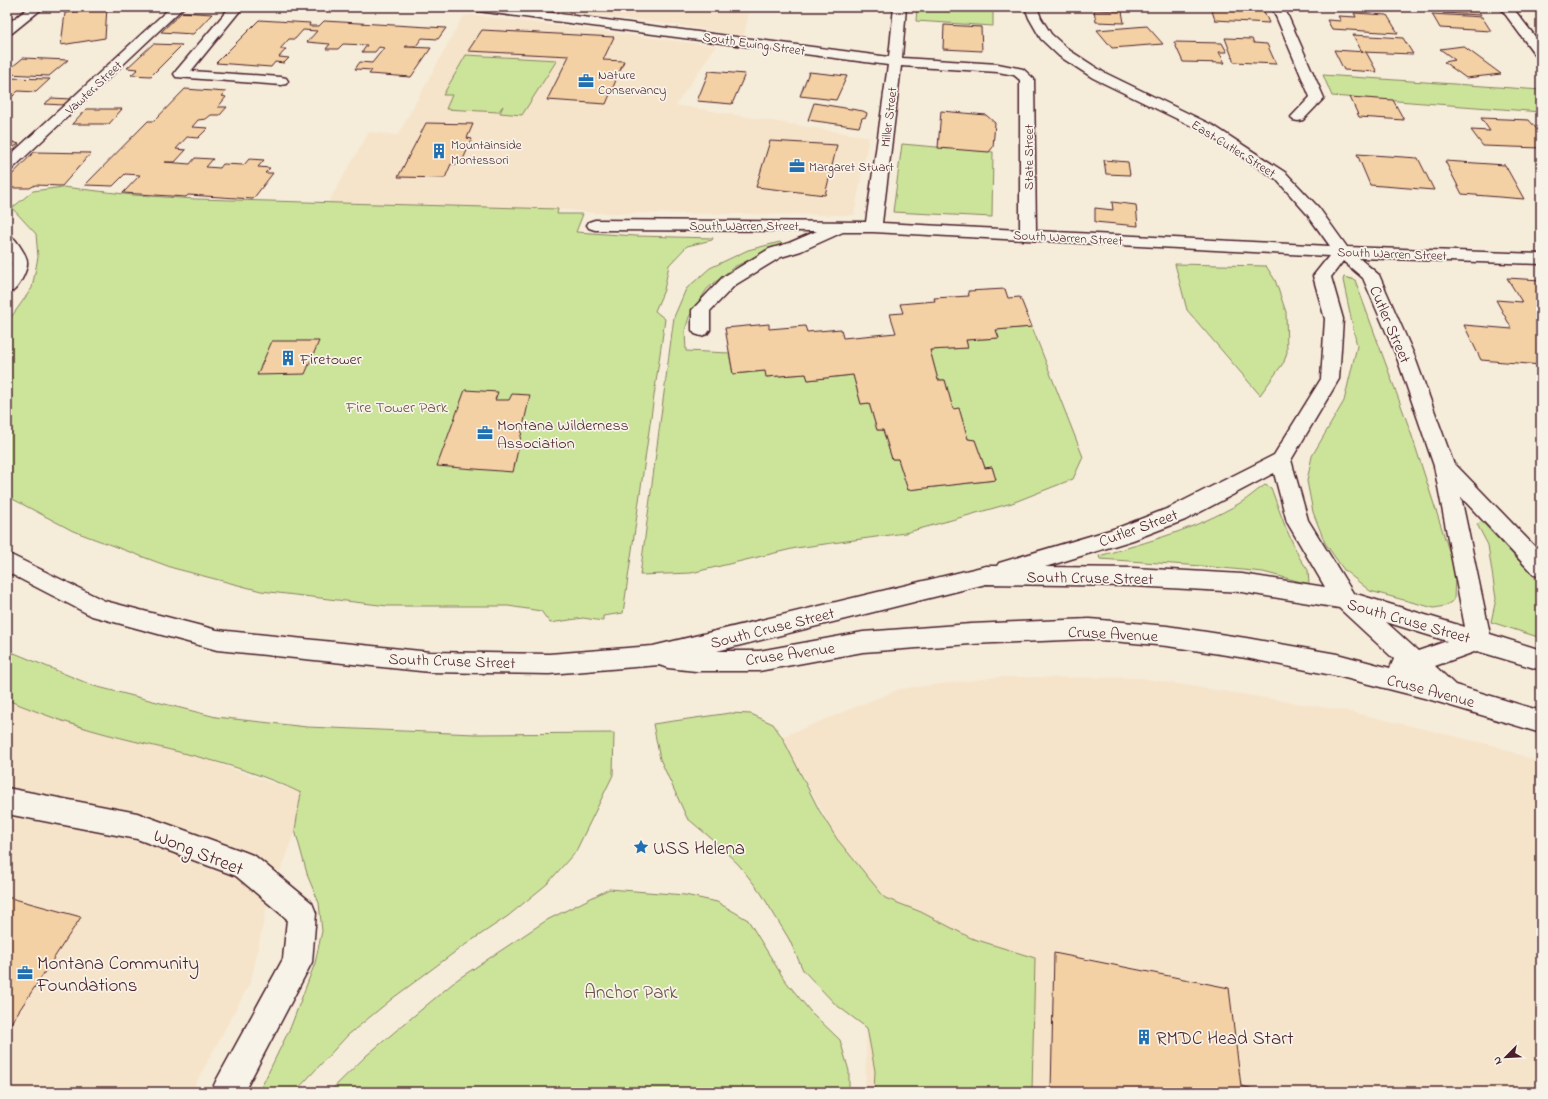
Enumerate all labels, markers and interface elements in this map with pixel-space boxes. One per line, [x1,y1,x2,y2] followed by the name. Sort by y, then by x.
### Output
[701,28,807,62] street label: South Ewing Street
[61,56,127,120] street label: Vawter Street
[598,66,666,101] place label: Nature Conservancy
[577,72,595,90] office icon: Nature Conservancy
[876,85,903,148] street label: Miller Street
[1187,116,1280,183] street label: East Cutler Street
[1020,123,1039,190] street label: State Street
[451,136,522,170] place label: Mountainside Montessori
[430,142,448,160] building icon: Mountainside Montessori
[788,157,806,175] office icon: Margaret Stuart
[809,158,894,178] place label: Margaret Stuart
[689,217,799,236] street label: South Warren Street
[1013,226,1124,251] street label: South Warren Street
[1337,243,1448,266] street label: South Warren Street
[1362,282,1417,368] street label: Cutler Street
[299,348,362,372] place label: Firetower
[279,349,297,367] building icon: Firetower
[345,396,449,420] park label: Fire Tower Park
[497,414,629,456] place label: Montana Wilderness Association
[476,424,494,442] office icon: Montana Wilderness Association
[1096,503,1182,554] street label: Cutler Street
[1026,566,1154,592] street label: South Cruse Street
[1344,593,1473,651] street label: South Cruse Street
[708,602,838,656] street label: South Cruse Street
[1067,621,1159,649] street label: Cruse Avenue
[744,637,837,673] street label: Cruse Avenue
[388,648,517,676] street label: South Cruse Street
[1384,669,1478,715] street label: Cruse Avenue
[148,823,248,886] street label: Wong Street
[653,836,745,863] place label: USS Helena
[632,838,650,856] place icon: USS Helena
[36,951,199,1000] place label: Montana Community Foundations
[16,964,34,982] office icon: Montana Community Foundations
[584,980,678,1007] park label: Anchor Park
[1156,1026,1294,1053] place label: RMDC Head Start
[1135,1028,1153,1046] building icon: RMDC Head Start
[1486,1037,1526,1077] north arrow
[1489,1054,1507,1067] text: N

